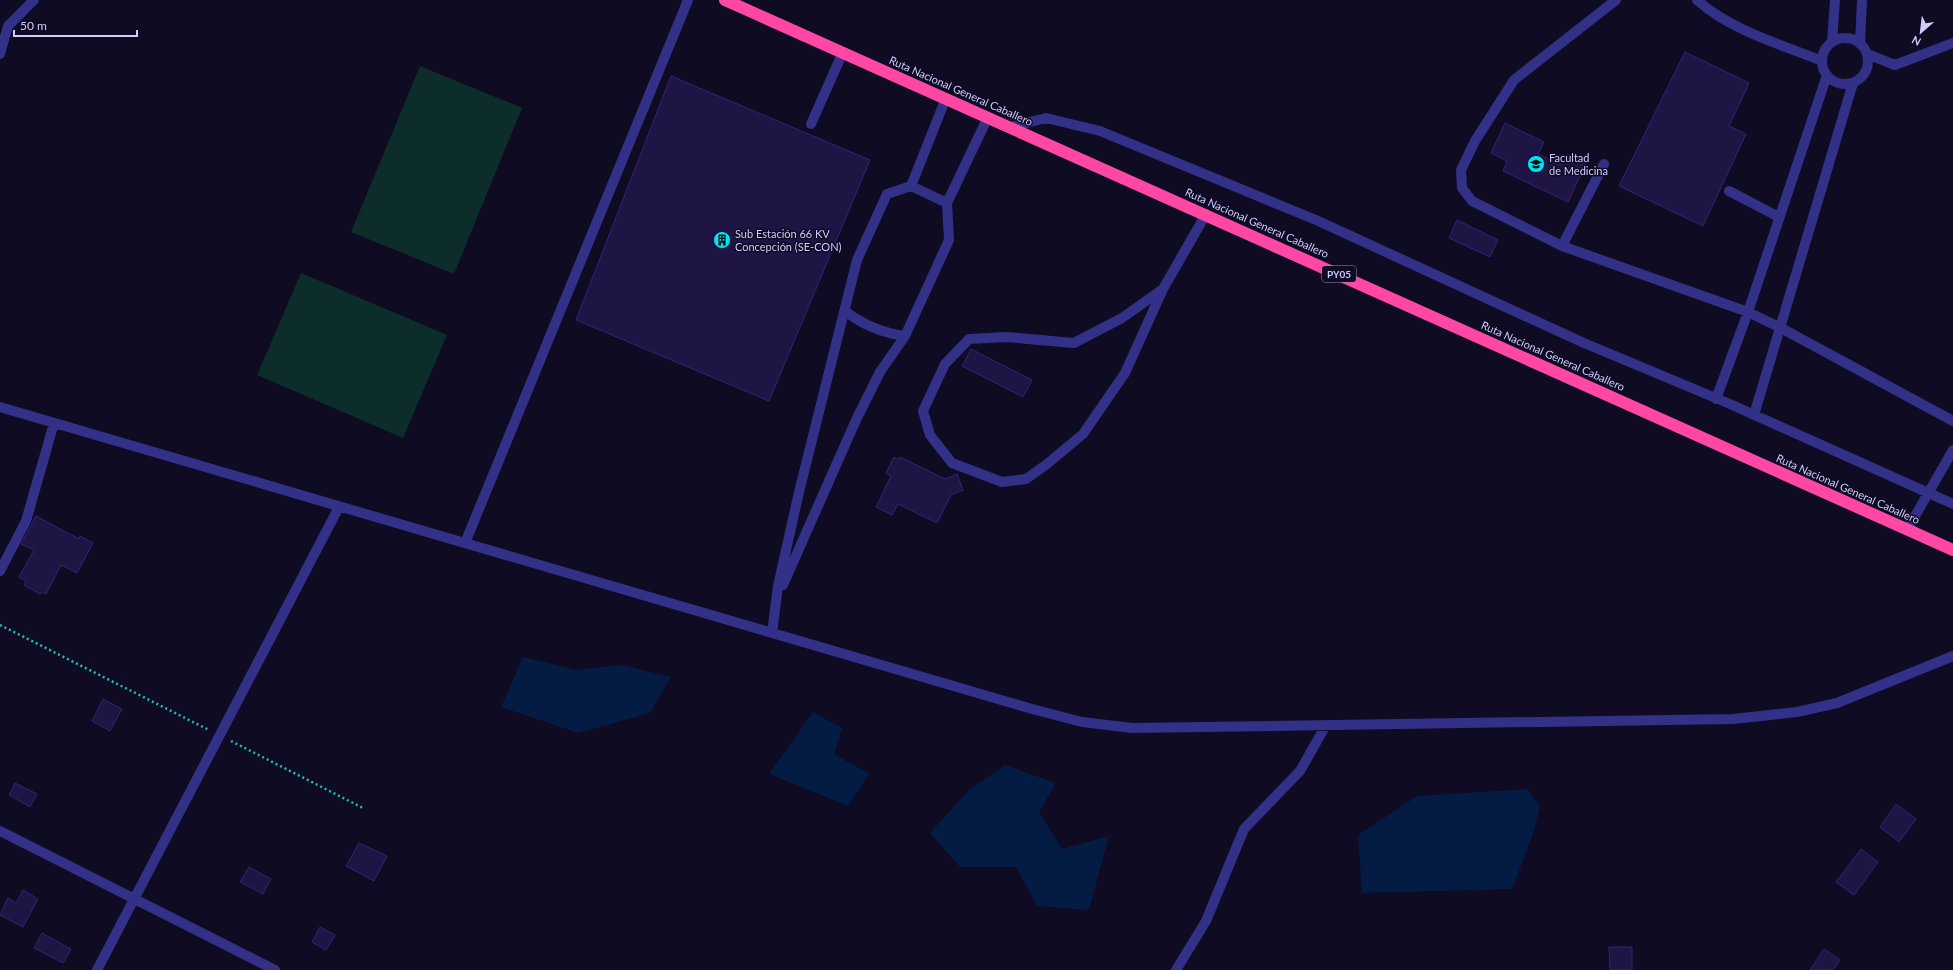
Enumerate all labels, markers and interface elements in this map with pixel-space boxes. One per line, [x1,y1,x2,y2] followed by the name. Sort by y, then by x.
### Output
[14,12,137,38] scale bar
[1901,12,1941,52] north arrow
[20,18,47,33] text: 50 m
[1909,34,1923,49] text: N
[887,53,1035,128] street label: Ruta Nacional General Caballero
[1549,151,1608,177] place label: Facultad de Medicina
[1526,154,1546,174] school or university icon: Facultad de Medicina
[1183,185,1331,260] street label: Ruta Nacional General Caballero
[735,227,842,253] place label: Sub Estación 66 KV Concepción (SE-CON)
[712,230,732,250] building icon: Sub Estación 66 KV Concepción (SE-CON)
[1322,266,1356,282] road number: PY05
[1479,318,1627,393] street label: Ruta Nacional General Caballero
[1774,451,1922,526] street label: Ruta Nacional General Caballero

